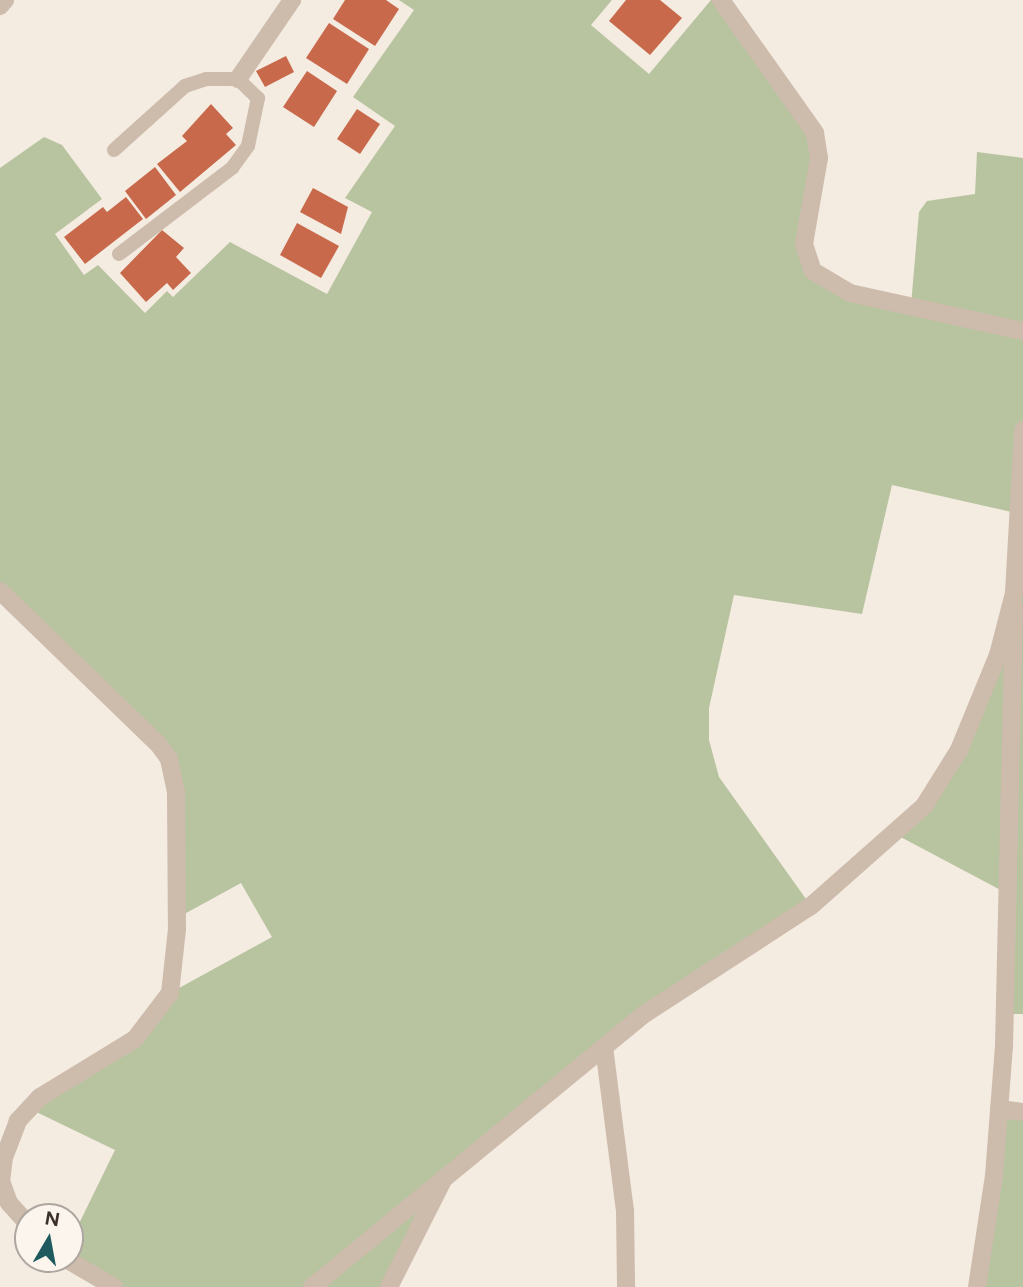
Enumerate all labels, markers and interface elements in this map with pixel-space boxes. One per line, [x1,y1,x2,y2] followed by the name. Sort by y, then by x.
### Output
[14,1203,84,1273] north arrow
[43,1206,62,1231] text: N

